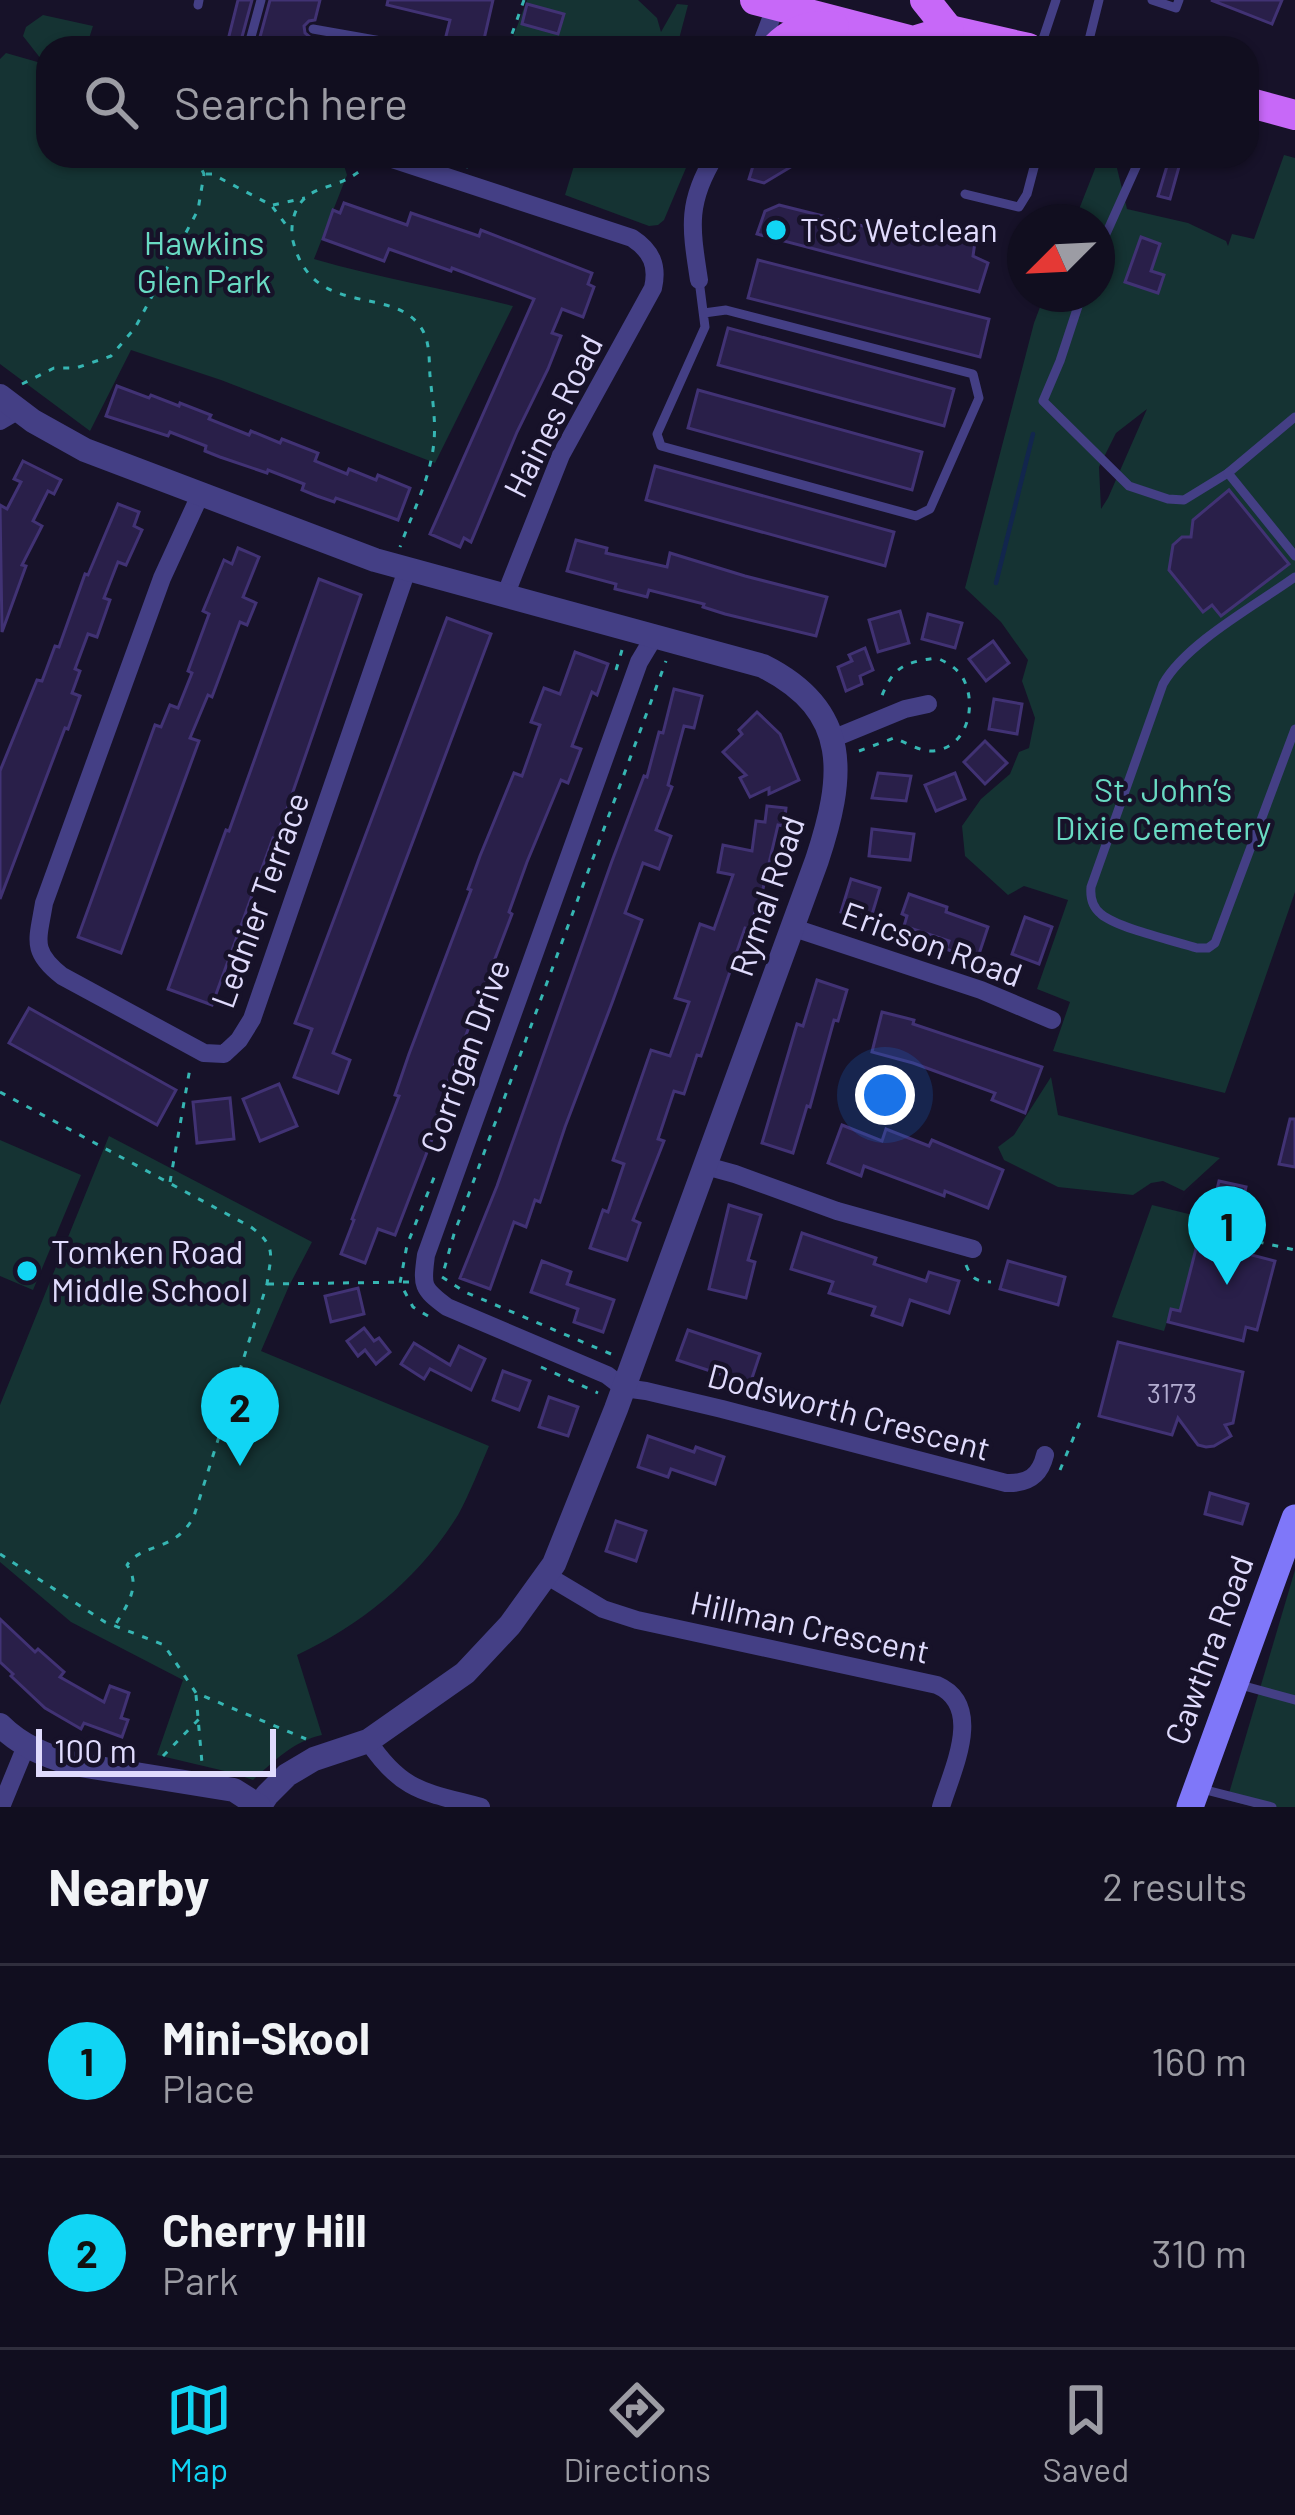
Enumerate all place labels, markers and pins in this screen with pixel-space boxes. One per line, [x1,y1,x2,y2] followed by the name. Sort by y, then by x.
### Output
[800,209,998,249] place label: TSC Wetclean
[763,217,789,243] marker: TSC Wetclean
[1188,1186,1266,1285] pin: 1
[51,1231,248,1309] place label: Tomken Road Middle School
[14,1258,40,1284] marker: Tomken Road Middle School
[201,1367,279,1466] pin: 2

